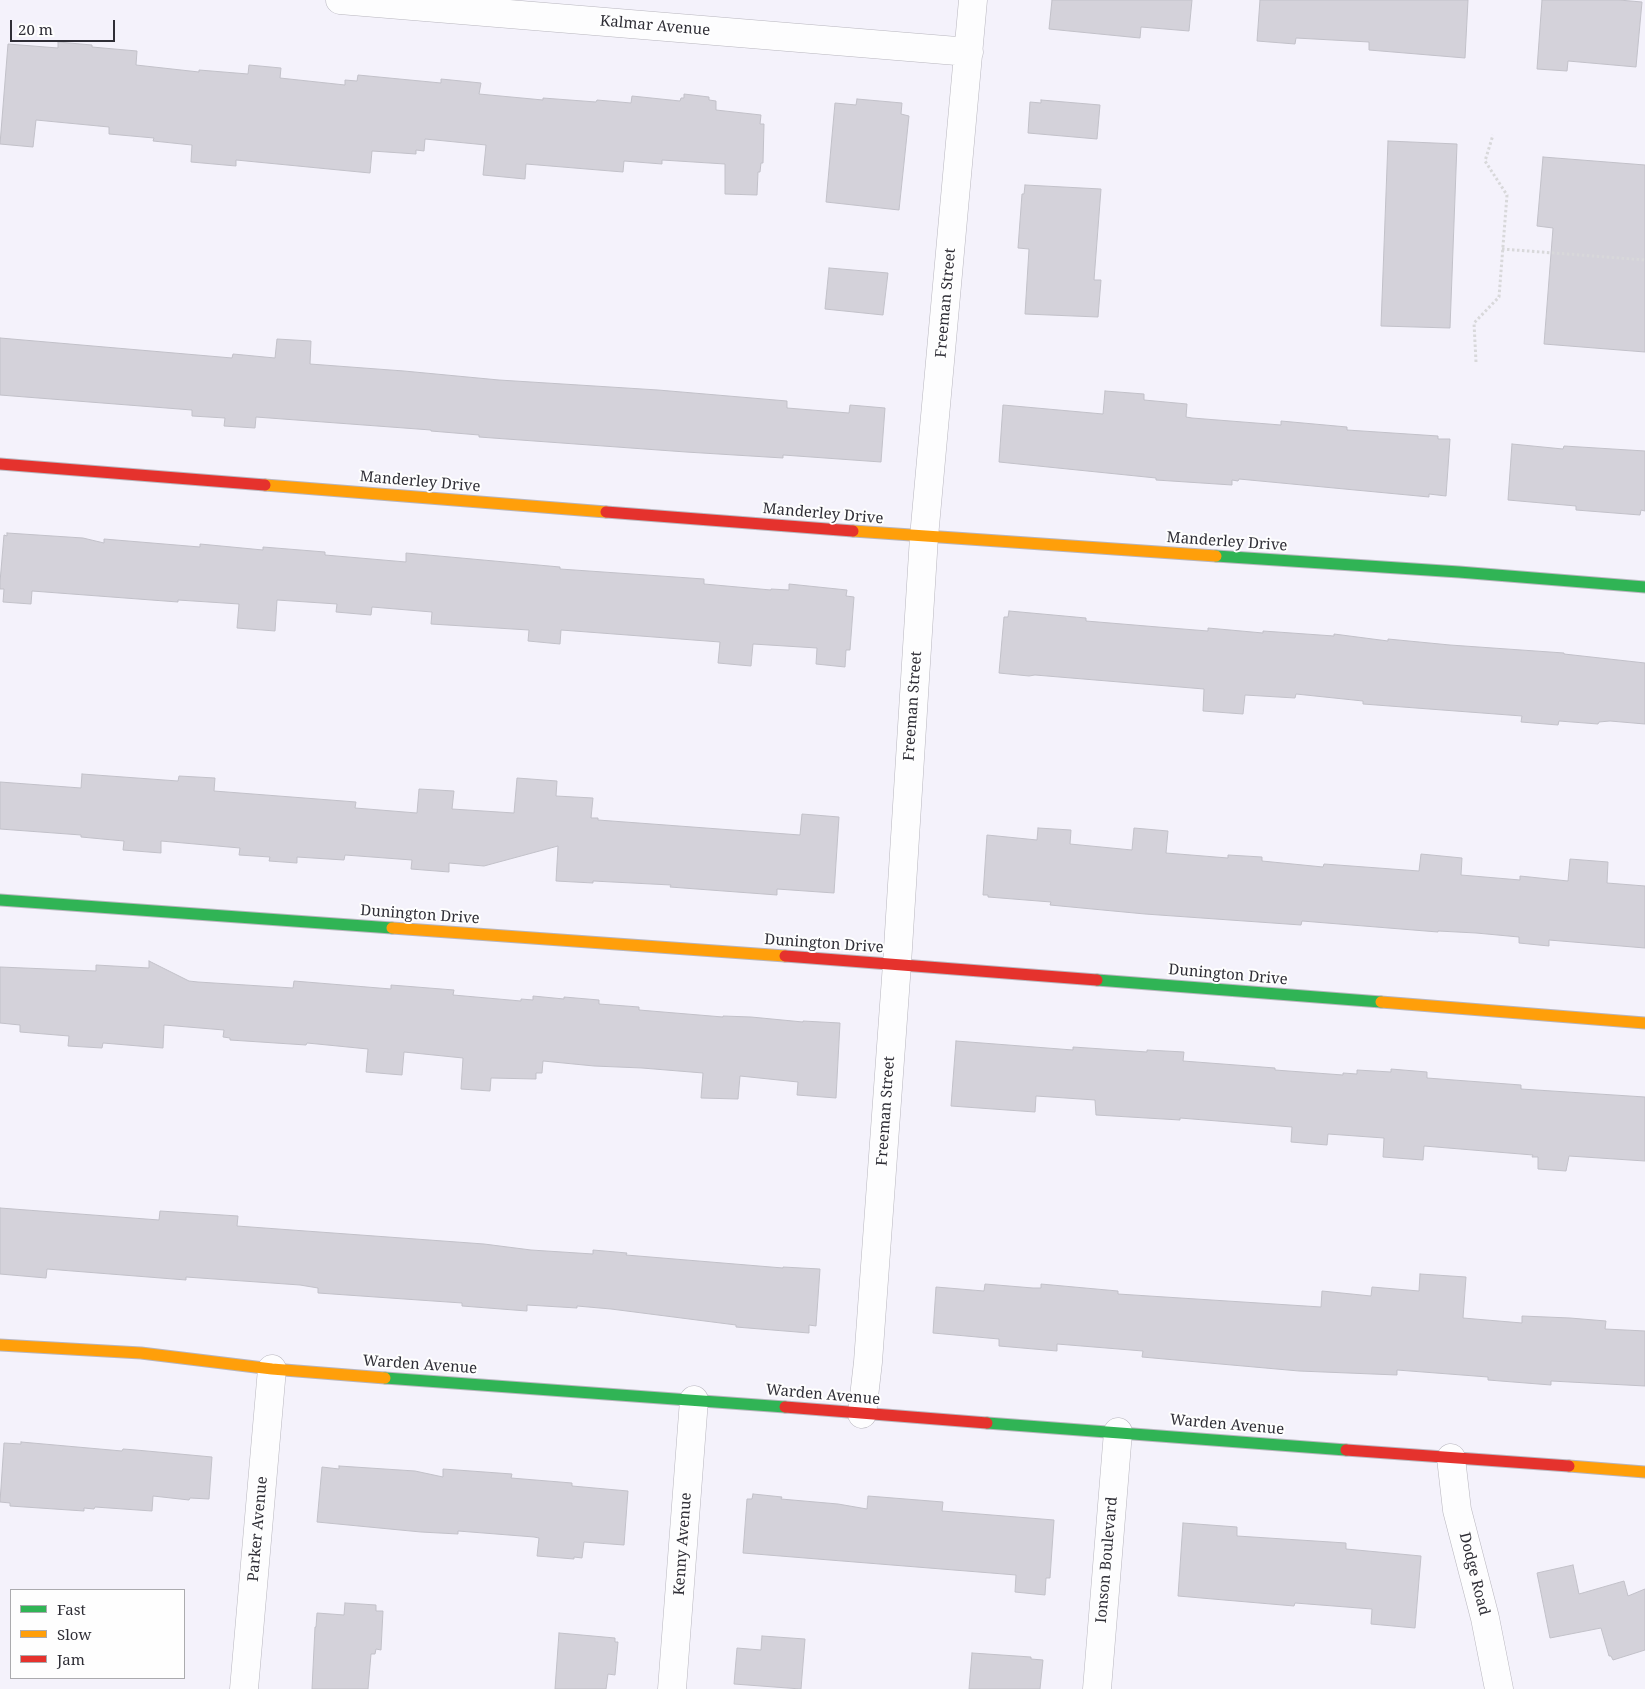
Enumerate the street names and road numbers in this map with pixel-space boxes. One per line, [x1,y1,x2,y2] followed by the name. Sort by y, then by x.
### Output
[599,12,711,40] street label: Kalmar Avenue
[932,247,960,359] street label: Freeman Street
[359,468,481,496] street label: Manderley Drive
[762,500,884,528] street label: Manderley Drive
[1166,529,1288,555] street label: Manderley Drive
[900,651,926,761] street label: Freeman Street
[360,902,480,928] street label: Dunington Drive
[764,931,884,957] street label: Dunington Drive
[1168,961,1288,989] street label: Dunington Drive
[873,1056,899,1166] street label: Freeman Street
[362,1352,478,1378] street label: Warden Avenue
[765,1381,881,1409] street label: Warden Avenue
[1169,1411,1285,1439] street label: Warden Avenue
[244,1476,272,1582] street label: Parker Avenue
[670,1492,696,1596] street label: Kenny Avenue
[1093,1496,1121,1624] street label: Ionson Boulevard
[1455,1531,1493,1617] street label: Dodge Road

